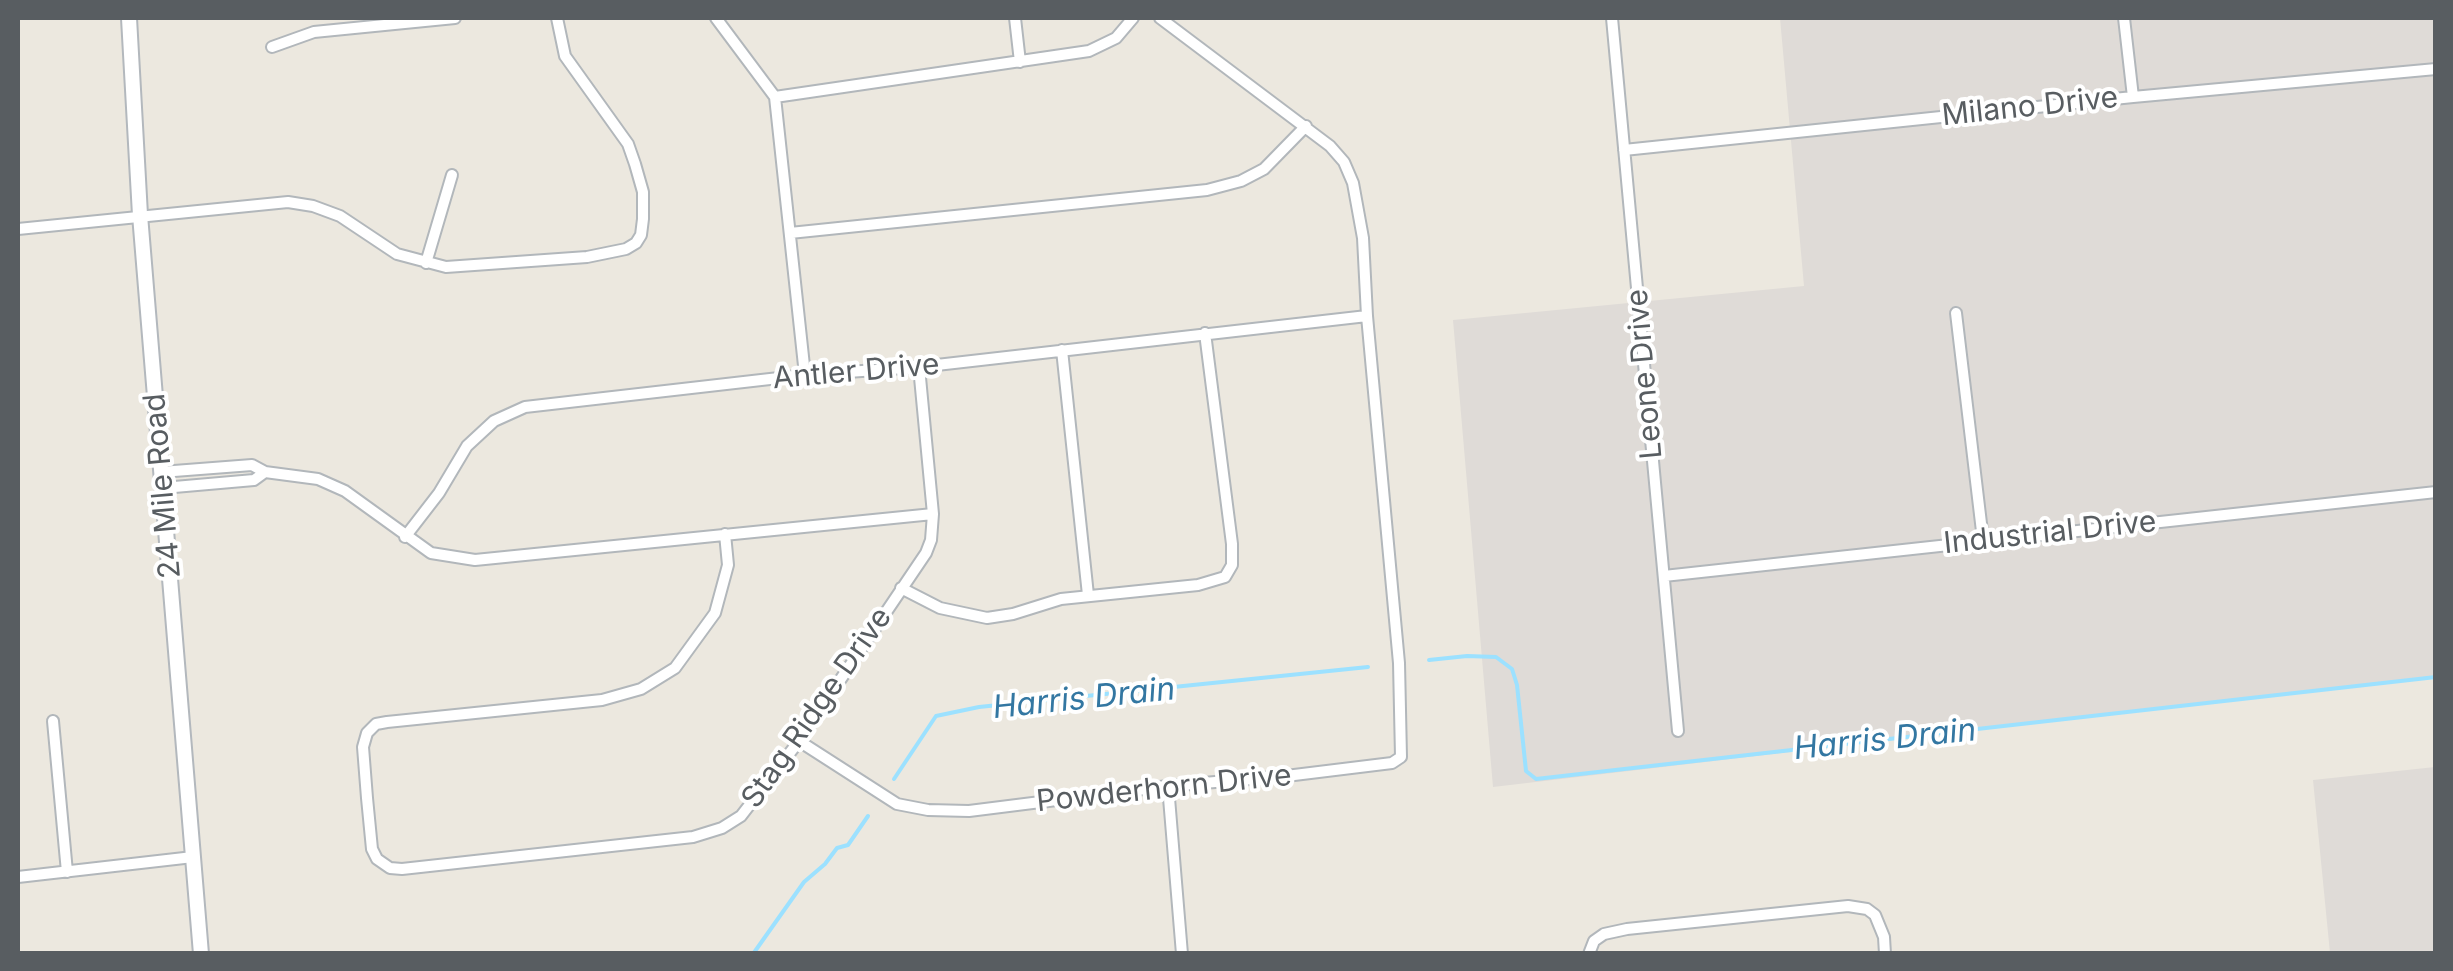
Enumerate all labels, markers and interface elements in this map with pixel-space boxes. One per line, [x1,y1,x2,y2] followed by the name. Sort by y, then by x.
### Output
[1940,80,2120,134] street label: Milano Drive
[1620,287,1670,461] street label: Leone Drive
[771,347,941,397] street label: Antler Drive
[137,392,189,580] street label: 24 Mile Road
[1942,504,2158,562] street label: Industrial Drive
[734,601,900,815] street label: Stag Ridge Drive
[991,670,1177,728] water label: Harris Drain
[1792,711,1978,769] water label: Harris Drain
[1035,758,1293,820] street label: Powderhorn Drive

